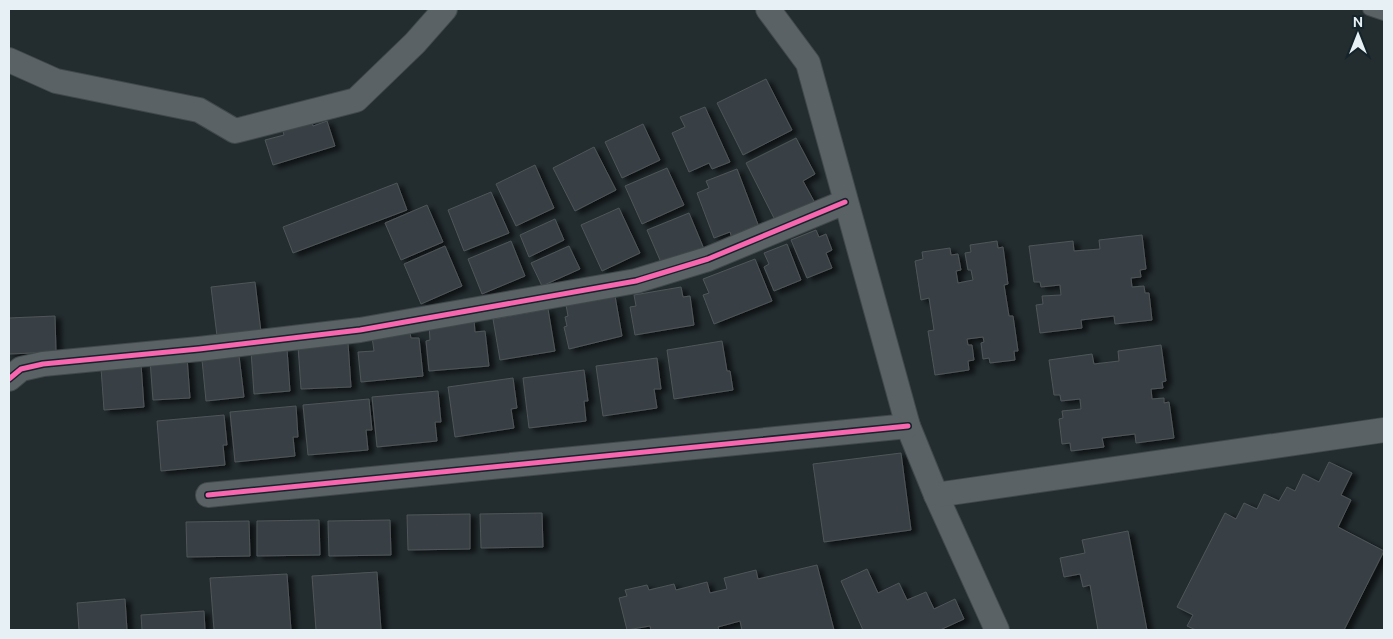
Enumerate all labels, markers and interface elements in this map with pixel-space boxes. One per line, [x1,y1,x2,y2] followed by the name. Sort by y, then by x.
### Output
[1333,10,1383,60] north arrow
[1353,14,1363,30] text: N

